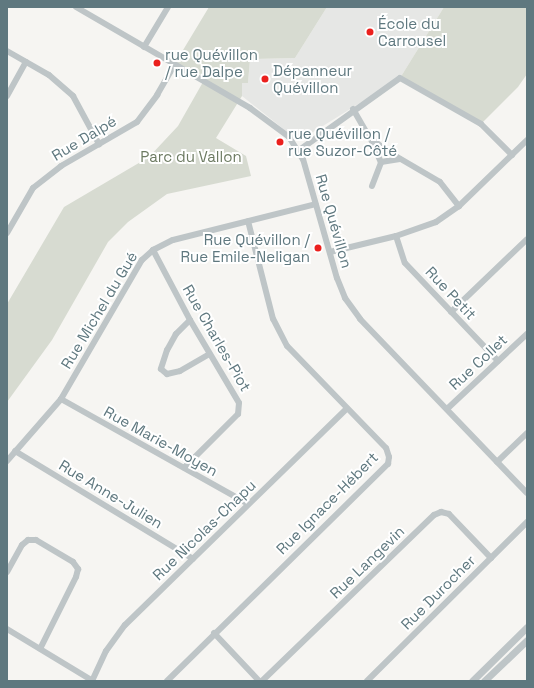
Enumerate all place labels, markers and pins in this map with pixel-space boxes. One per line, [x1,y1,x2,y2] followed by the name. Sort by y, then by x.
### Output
[378,14,446,49] place label: École du Carrousel
[365,27,375,37] marker: École du Carrousel
[165,45,258,80] place label: rue Quévillon / rue Dalpe
[152,58,162,68] marker: rue Quévillon / rue Dalpe
[273,61,352,96] place label: Dépanneur Quévillon
[260,74,270,84] marker: Dépanneur Quévillon
[288,124,397,159] place label: rue Quévillon / rue Suzor-Côté
[275,137,285,147] marker: rue Quévillon / rue Suzor-Côté
[181,230,310,265] place label: Rue Quévillon / Rue Emile-Neligan
[313,243,323,253] marker: Rue Quévillon / Rue Emile-Neligan

